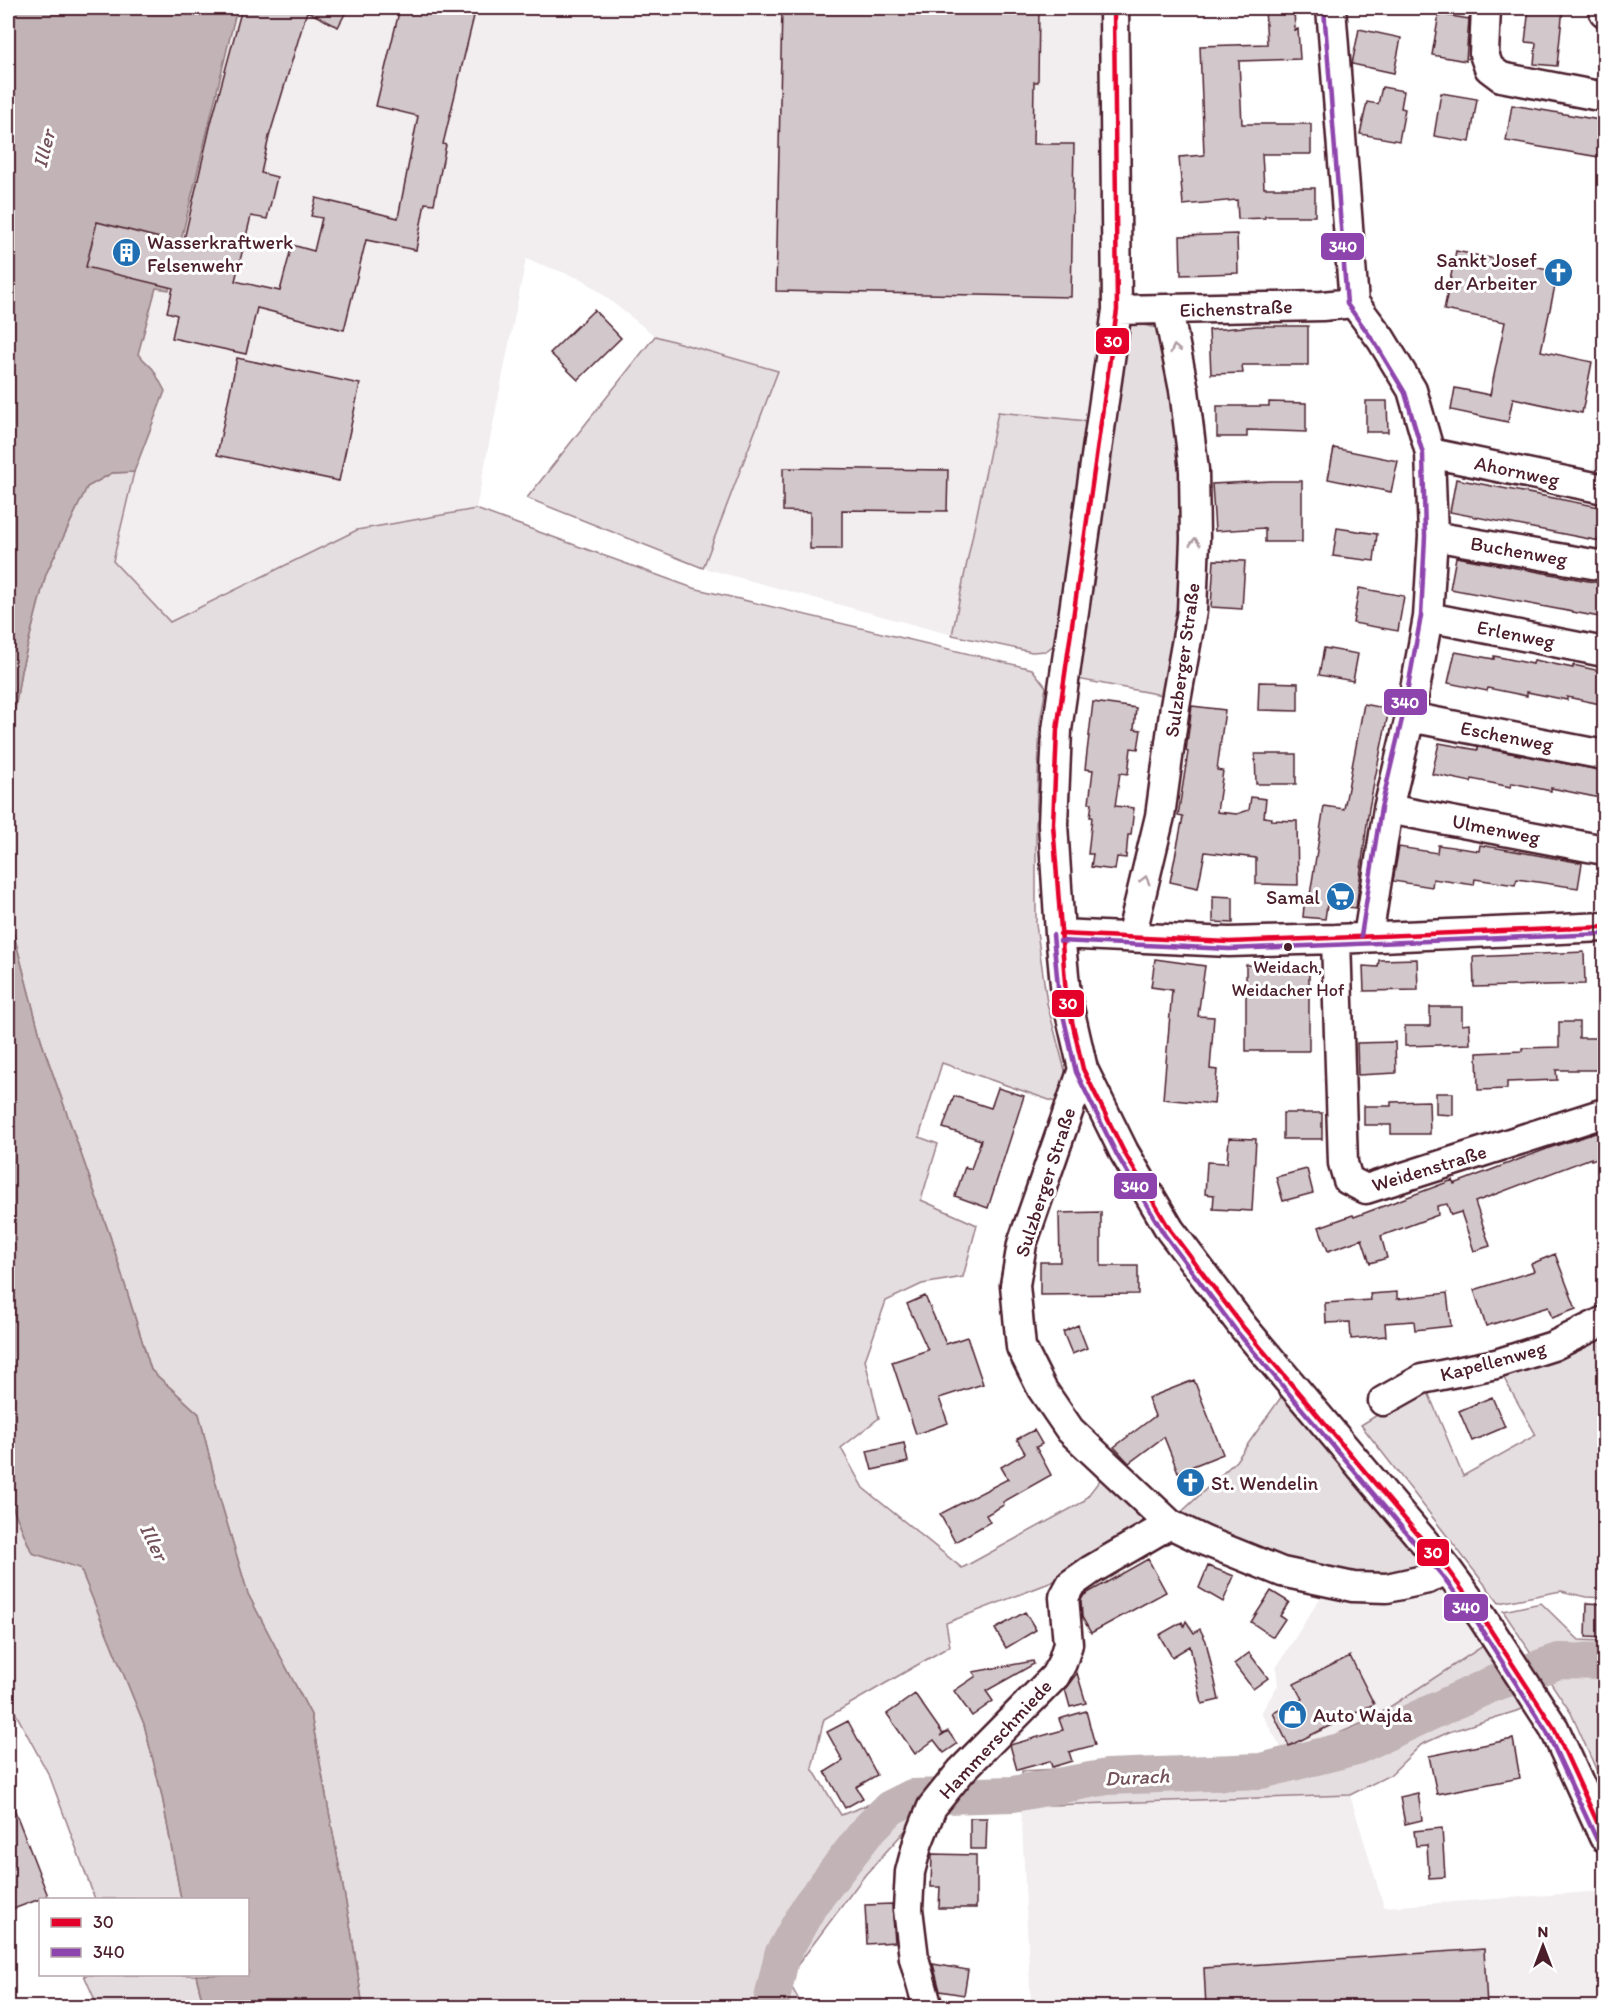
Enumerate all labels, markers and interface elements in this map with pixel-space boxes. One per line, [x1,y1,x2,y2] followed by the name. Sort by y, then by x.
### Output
[27,125,61,170] water label: Iller
[147,230,293,277] place label: Wasserkraftwerk Felsenwehr
[1320,232,1365,261] line badge: 340
[110,237,142,269] building icon: Wasserkraftwerk Felsenwehr
[1329,237,1357,256] text: 340
[1434,248,1537,295] place label: Sankt Josef der Arbeiter
[1542,256,1574,288] church icon: Sankt Josef der Arbeiter
[1179,294,1293,322] street label: Eichenstraße
[1095,327,1130,355] line badge: 30
[1104,332,1122,351] text: 30
[1170,344,1183,354] one-way arrow
[1472,450,1562,492] street label: Ahornweg
[1469,531,1570,571] street label: Buchenweg
[1189,538,1201,547] one-way arrow
[1159,581,1205,739] street label: Sulzberger Straße
[1475,615,1558,653] street label: Erlenweg
[1383,688,1428,716] line badge: 340
[1391,693,1419,712] text: 340
[1459,715,1556,757] street label: Eschenweg
[1450,809,1543,849] street label: Ulmenweg
[1137,875,1150,885] one-way arrow
[1325,881,1357,913] supermarket icon: Samal
[1266,885,1320,909] place label: Samal
[1282,941,1294,953] marker: Weidach, Weidacher Hof
[1231,956,1345,1001] place label: Weidach, Weidacher Hof
[1051,989,1085,1018] line badge: 30
[1059,994,1077,1013] text: 30
[1010,1104,1080,1260] street label: Sulzberger Straße
[1369,1139,1489,1197] street label: Weidenstraße
[1113,1172,1158,1200] line badge: 340
[1121,1177,1149,1196] text: 340
[1437,1335,1549,1387] street label: Kapellenweg
[1174,1467,1206,1499] church icon: St. Wendelin
[1211,1471,1319,1495] place label: St. Wendelin
[135,1519,175,1567] water label: Iller
[1416,1538,1450,1567] line badge: 30
[1424,1543,1442,1562] text: 30
[1443,1593,1489,1622] line badge: 340
[1452,1598,1480,1617] text: 340
[933,1674,1057,1804] street label: Hammerschmiede
[1276,1699,1308,1731] shop icon: Auto Wajda
[1313,1703,1413,1727] place label: Auto Wajda
[1104,1762,1171,1791] water label: Durach
[39,1898,249,1976] legend
[93,1911,114,1933] text: 30
[1513,1916,1573,1976] north arrow
[1538,1922,1548,1941] text: N
[93,1941,125,1963] text: 340

